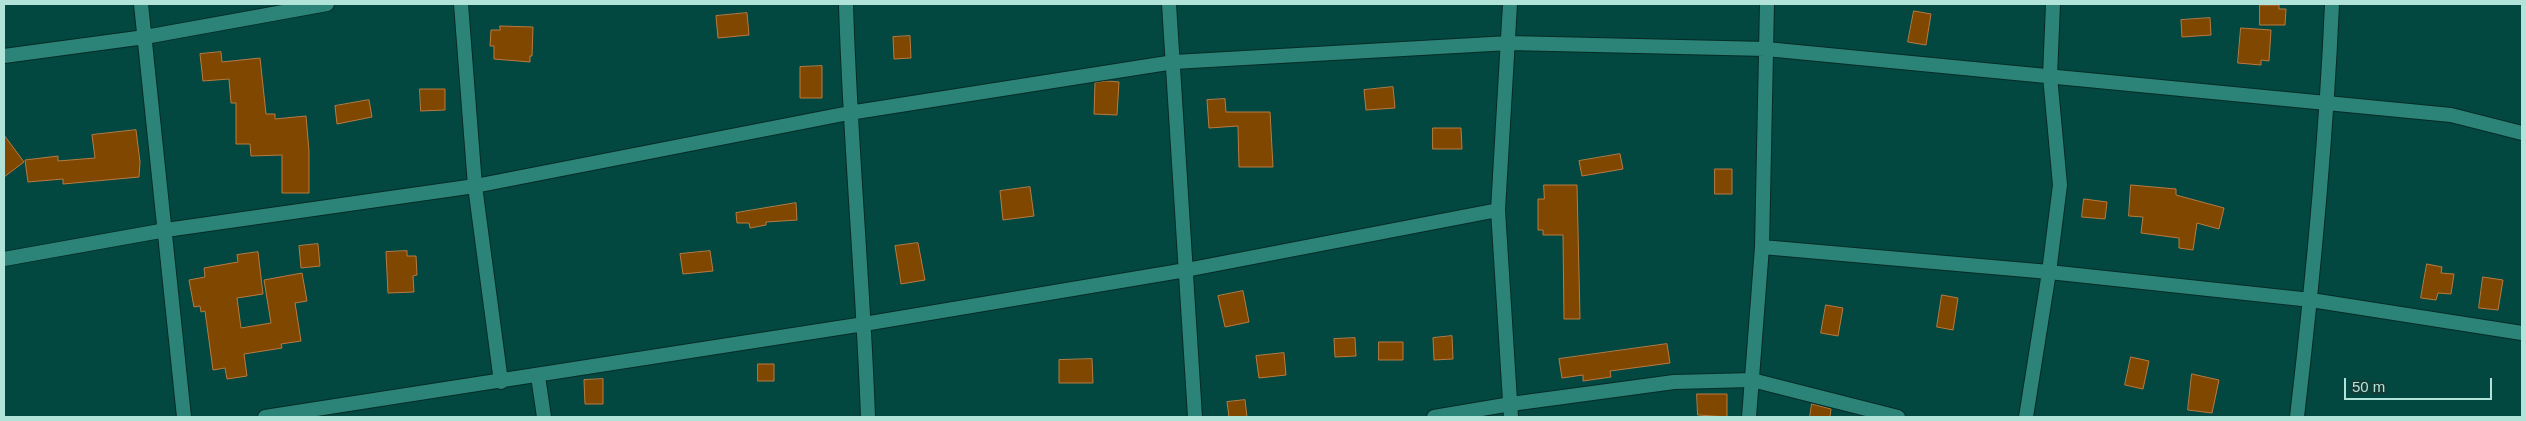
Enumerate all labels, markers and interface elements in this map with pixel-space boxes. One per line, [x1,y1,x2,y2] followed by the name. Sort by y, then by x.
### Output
[2346,368,2494,400] scale bar
[2352,378,2385,395] text: 50 m

